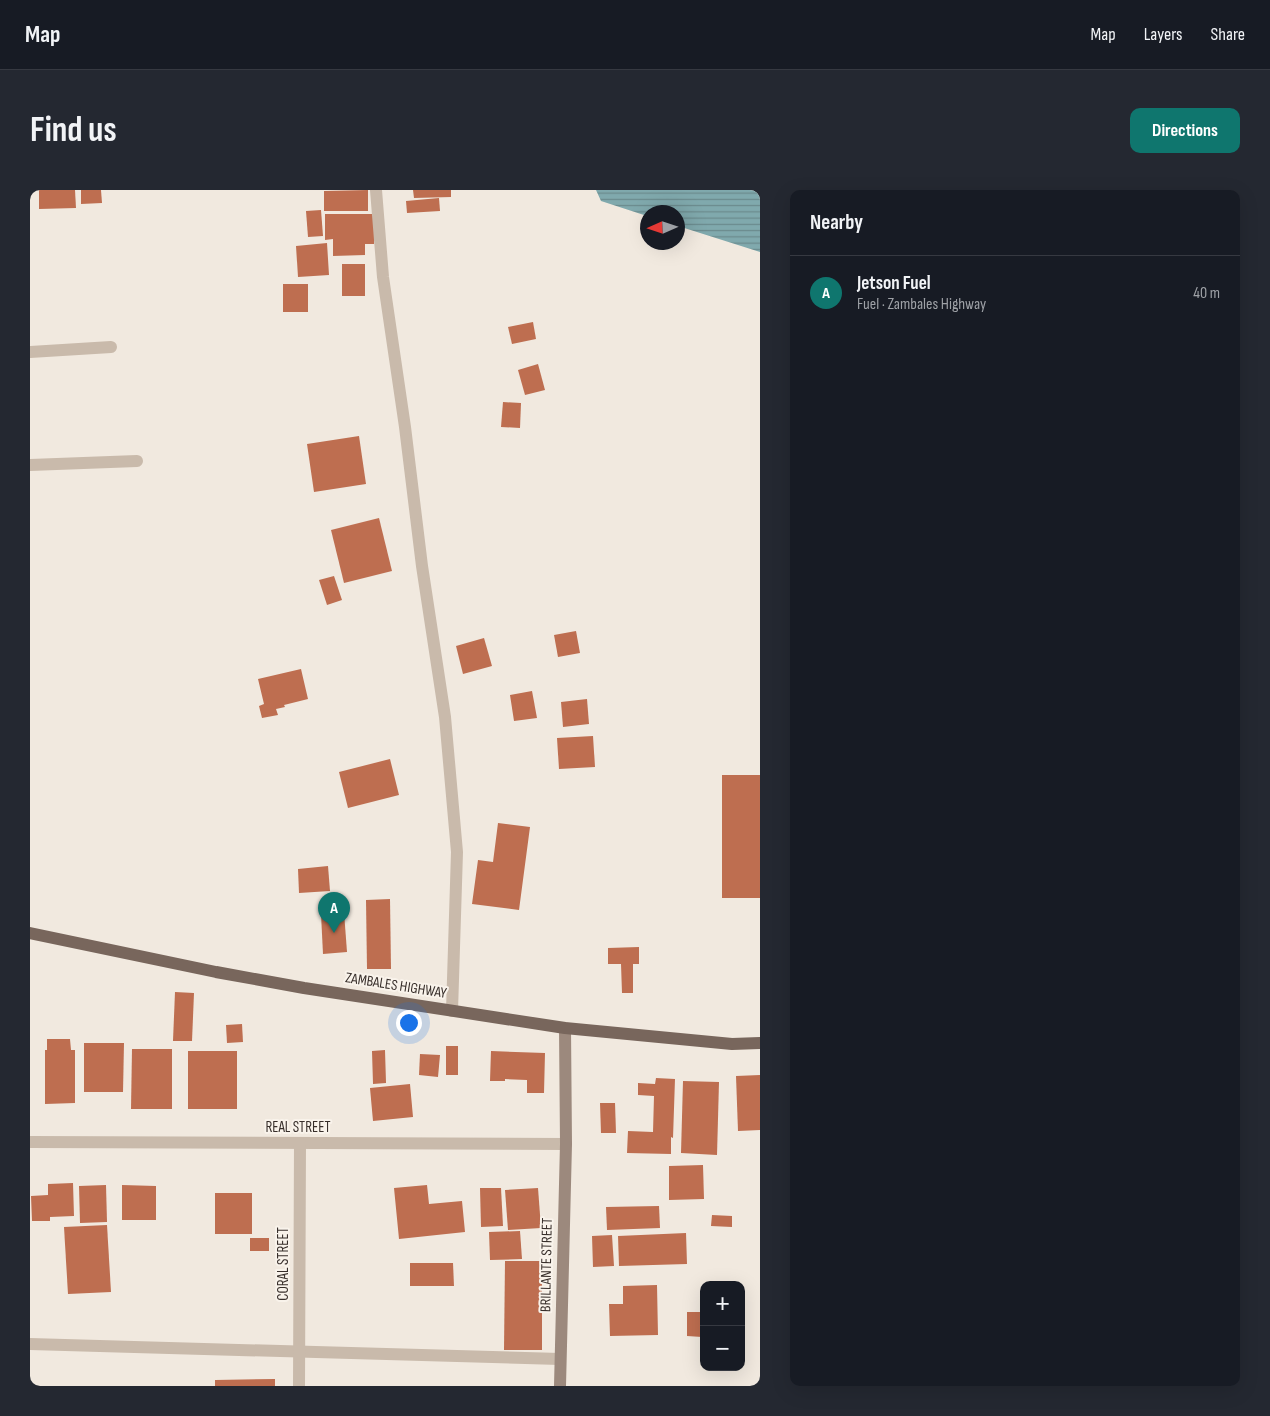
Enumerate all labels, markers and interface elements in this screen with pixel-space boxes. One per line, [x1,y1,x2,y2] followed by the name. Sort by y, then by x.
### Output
[25,20,60,49] text: Map
[1091,24,1116,45] text: Map
[1144,24,1183,45] text: Layers
[1211,24,1245,45] text: Share
[1130,108,1240,153] button: Directions
[30,109,117,152] text: Find us
[640,205,685,250] north arrow
[810,210,863,235] text: Nearby
[857,272,931,295] text: Jetson Fuel
[822,284,830,303] text: A
[1193,284,1220,303] text: 40 m
[857,295,986,314] text: Fuel · Zambales Highway
[318,892,350,933] pin: A
[344,968,449,1003] street label: ZAMBALES HIGHWAY
[396,1010,422,1036] your location
[265,1118,331,1137] street label: REAL STREET
[536,1218,557,1312] street label: BRILLANTE STREET
[274,1227,293,1301] street label: CORAL STREET
[700,1281,745,1371] map controls
[700,1281,745,1326] button: +
[700,1326,745,1371] button: −

